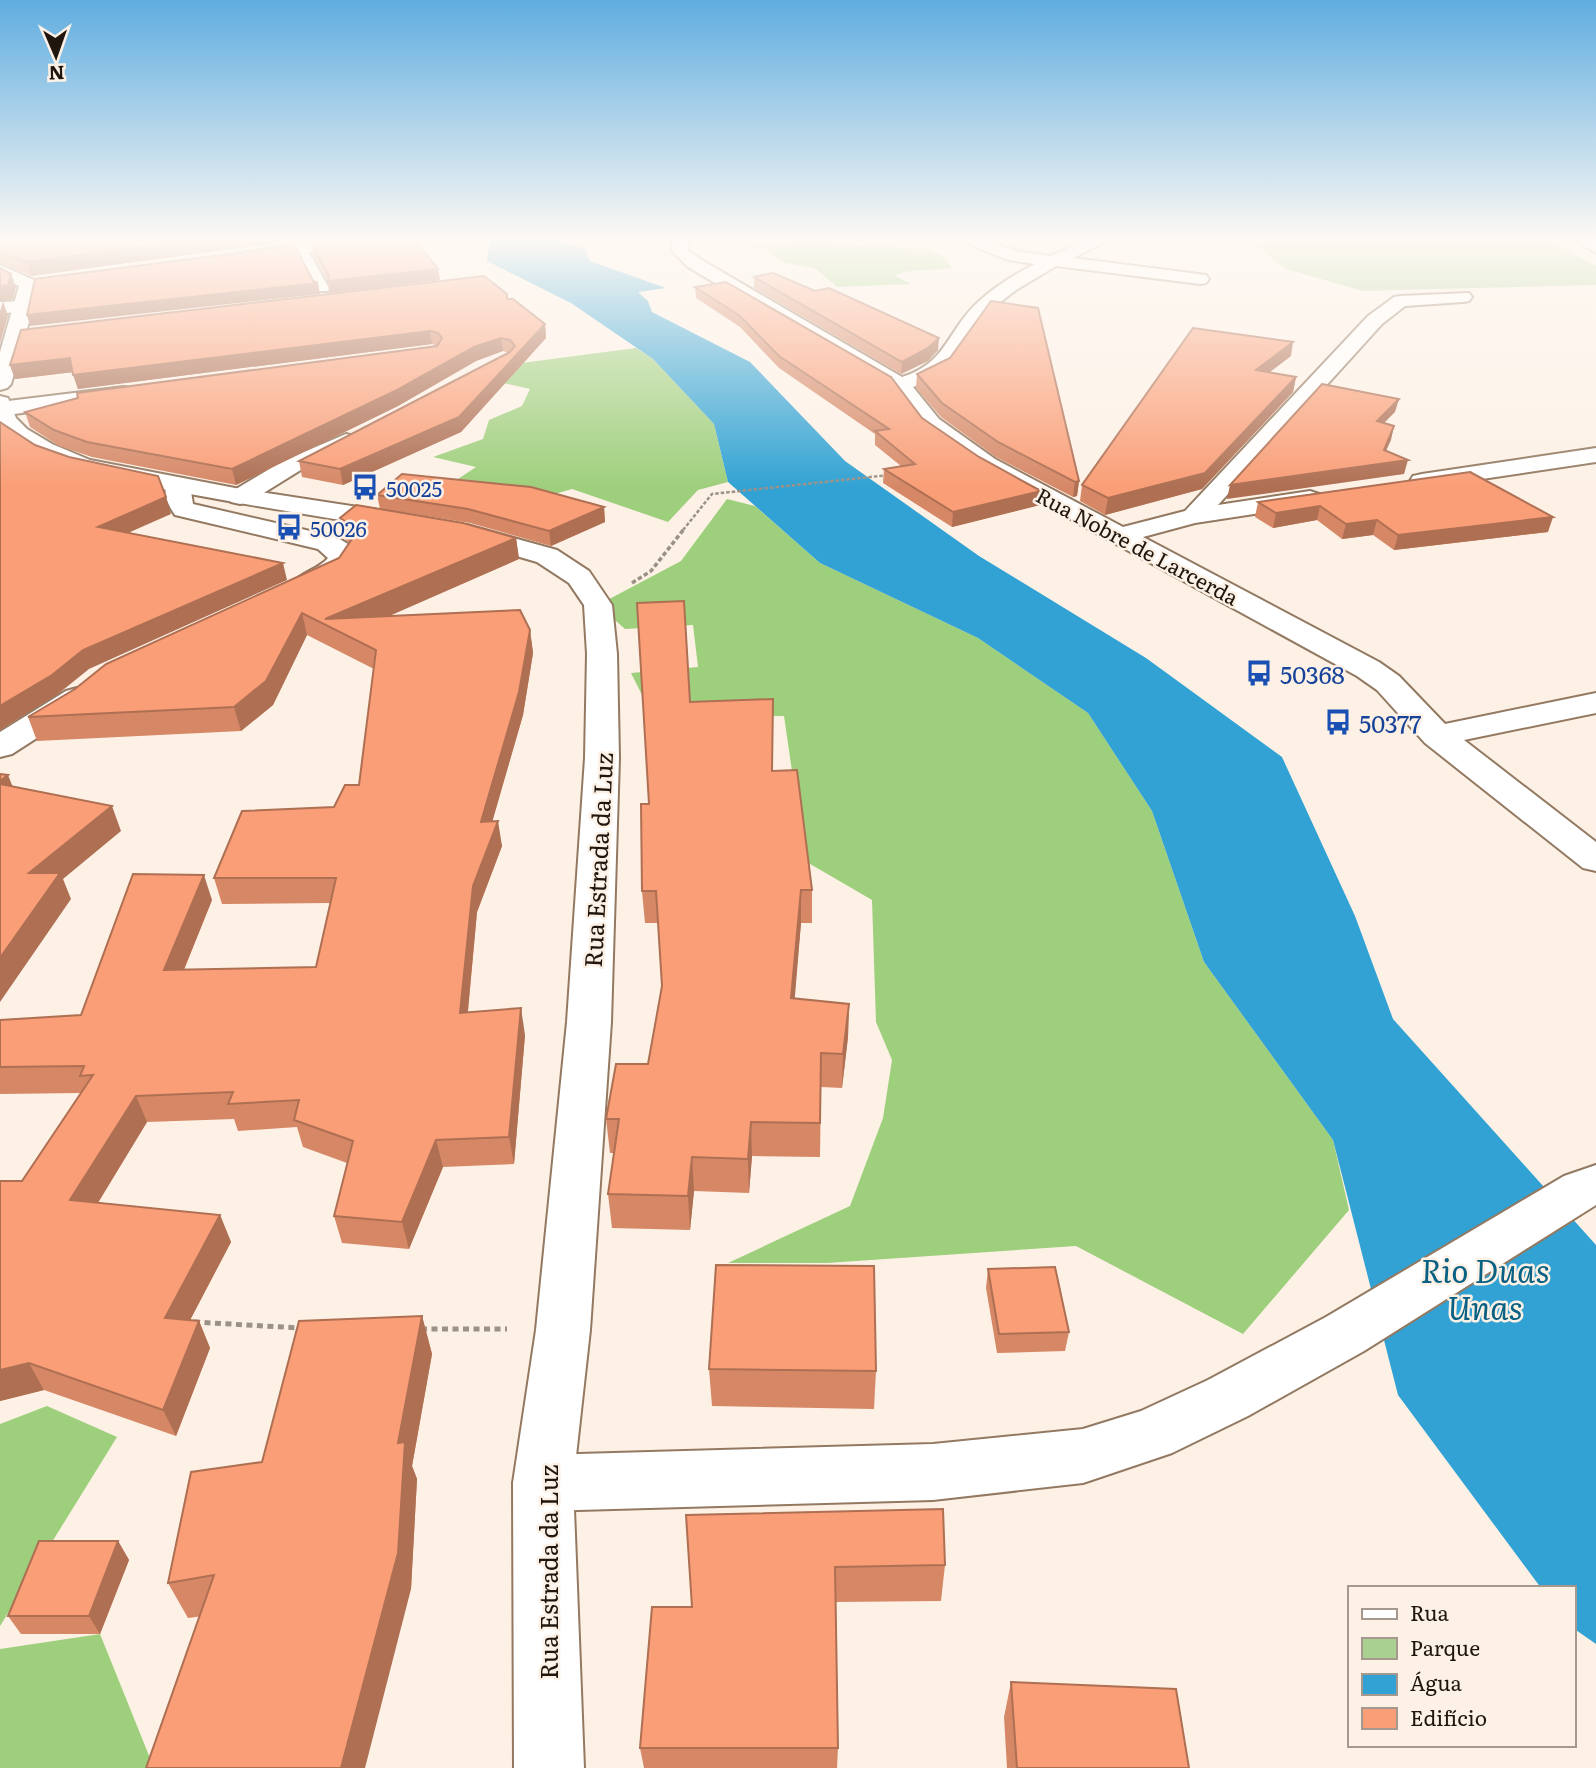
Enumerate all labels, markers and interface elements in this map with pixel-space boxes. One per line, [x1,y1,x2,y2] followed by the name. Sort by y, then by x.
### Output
[21,21,91,91] north arrow
[48,60,65,88] text: N
[350,472,380,502] bus stop icon: 50025
[386,472,442,503] place label: 50025
[1031,478,1245,612] street label: Rua Nobre de Larcerda
[274,512,304,542] bus stop icon: 50026
[310,512,367,543] place label: 50026
[1280,656,1345,691] place label: 50368
[1244,658,1274,688] bus stop icon: 50368
[1359,705,1421,740] place label: 50377
[1323,707,1353,737] bus stop icon: 50377
[574,751,620,968] street label: Rua Estrada da Luz
[1420,1245,1550,1330] water label: Rio Duas Unas
[530,1464,565,1680] street label: Rua Estrada da Luz
[1348,1586,1575,1747] legend
[1410,1596,1450,1627] text: Rua
[1410,1631,1480,1662] text: Parque
[1410,1666,1462,1697] text: Água
[1410,1701,1487,1732] text: Edifício

